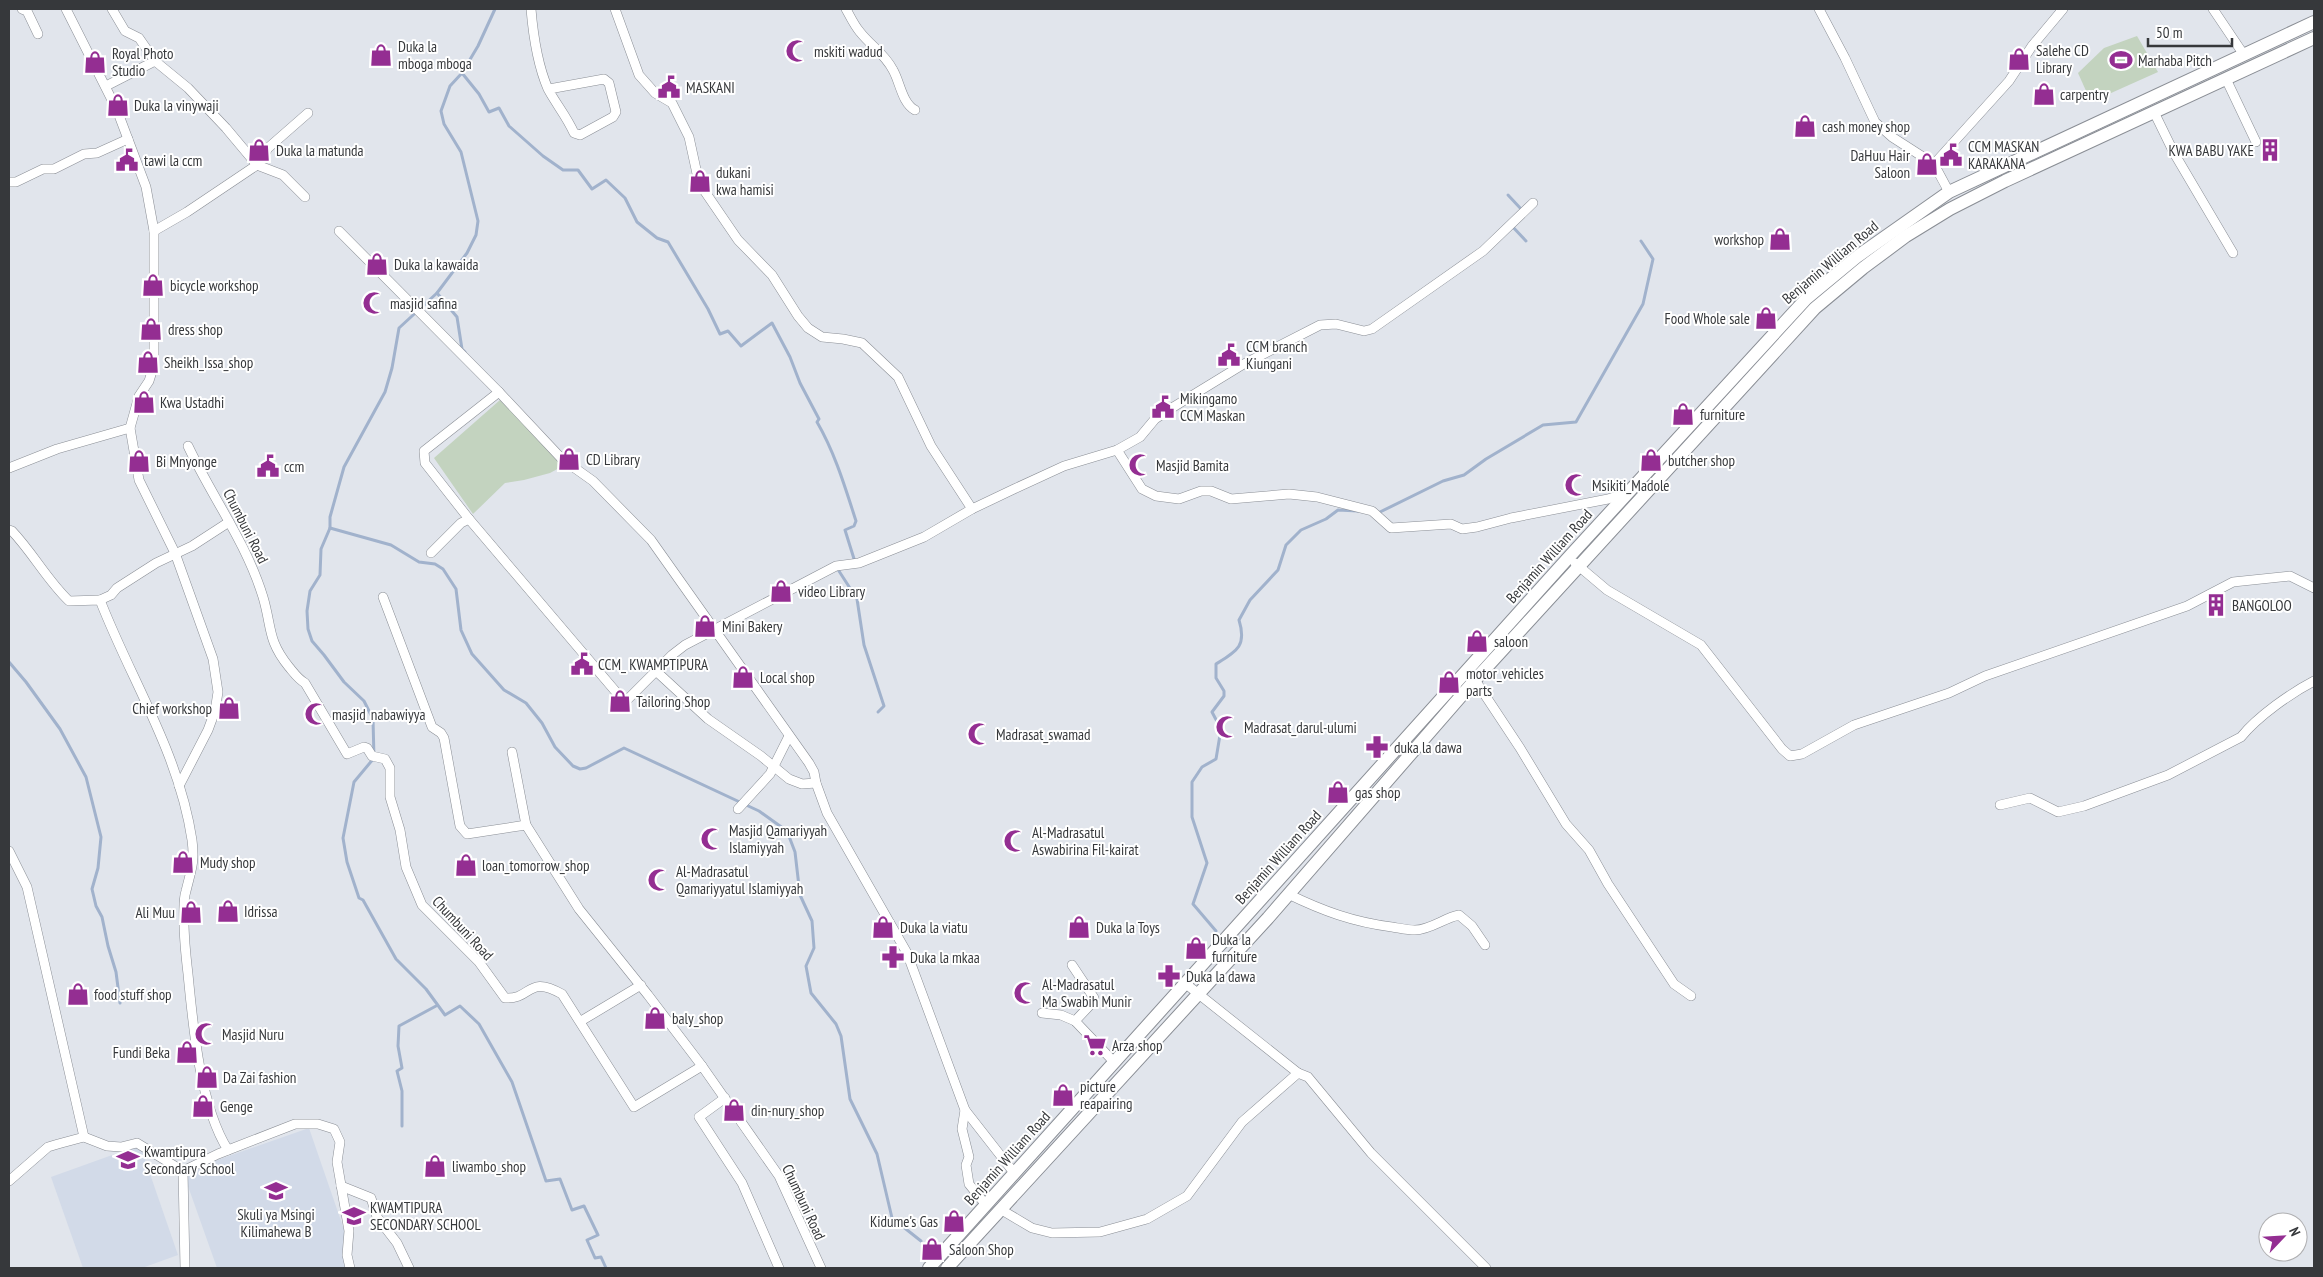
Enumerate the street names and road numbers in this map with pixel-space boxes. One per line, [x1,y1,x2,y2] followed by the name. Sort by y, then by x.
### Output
[1778,216,1882,308] street label: Benjamin William Road
[219,485,273,567] street label: Chumbuni Road
[1502,505,1596,607] street label: Benjamin William Road
[1231,806,1325,908] street label: Benjamin William Road
[428,892,498,964] street label: Chumbuni Road
[960,1107,1054,1209] street label: Benjamin William Road
[778,1161,830,1243] street label: Chumbuni Road

